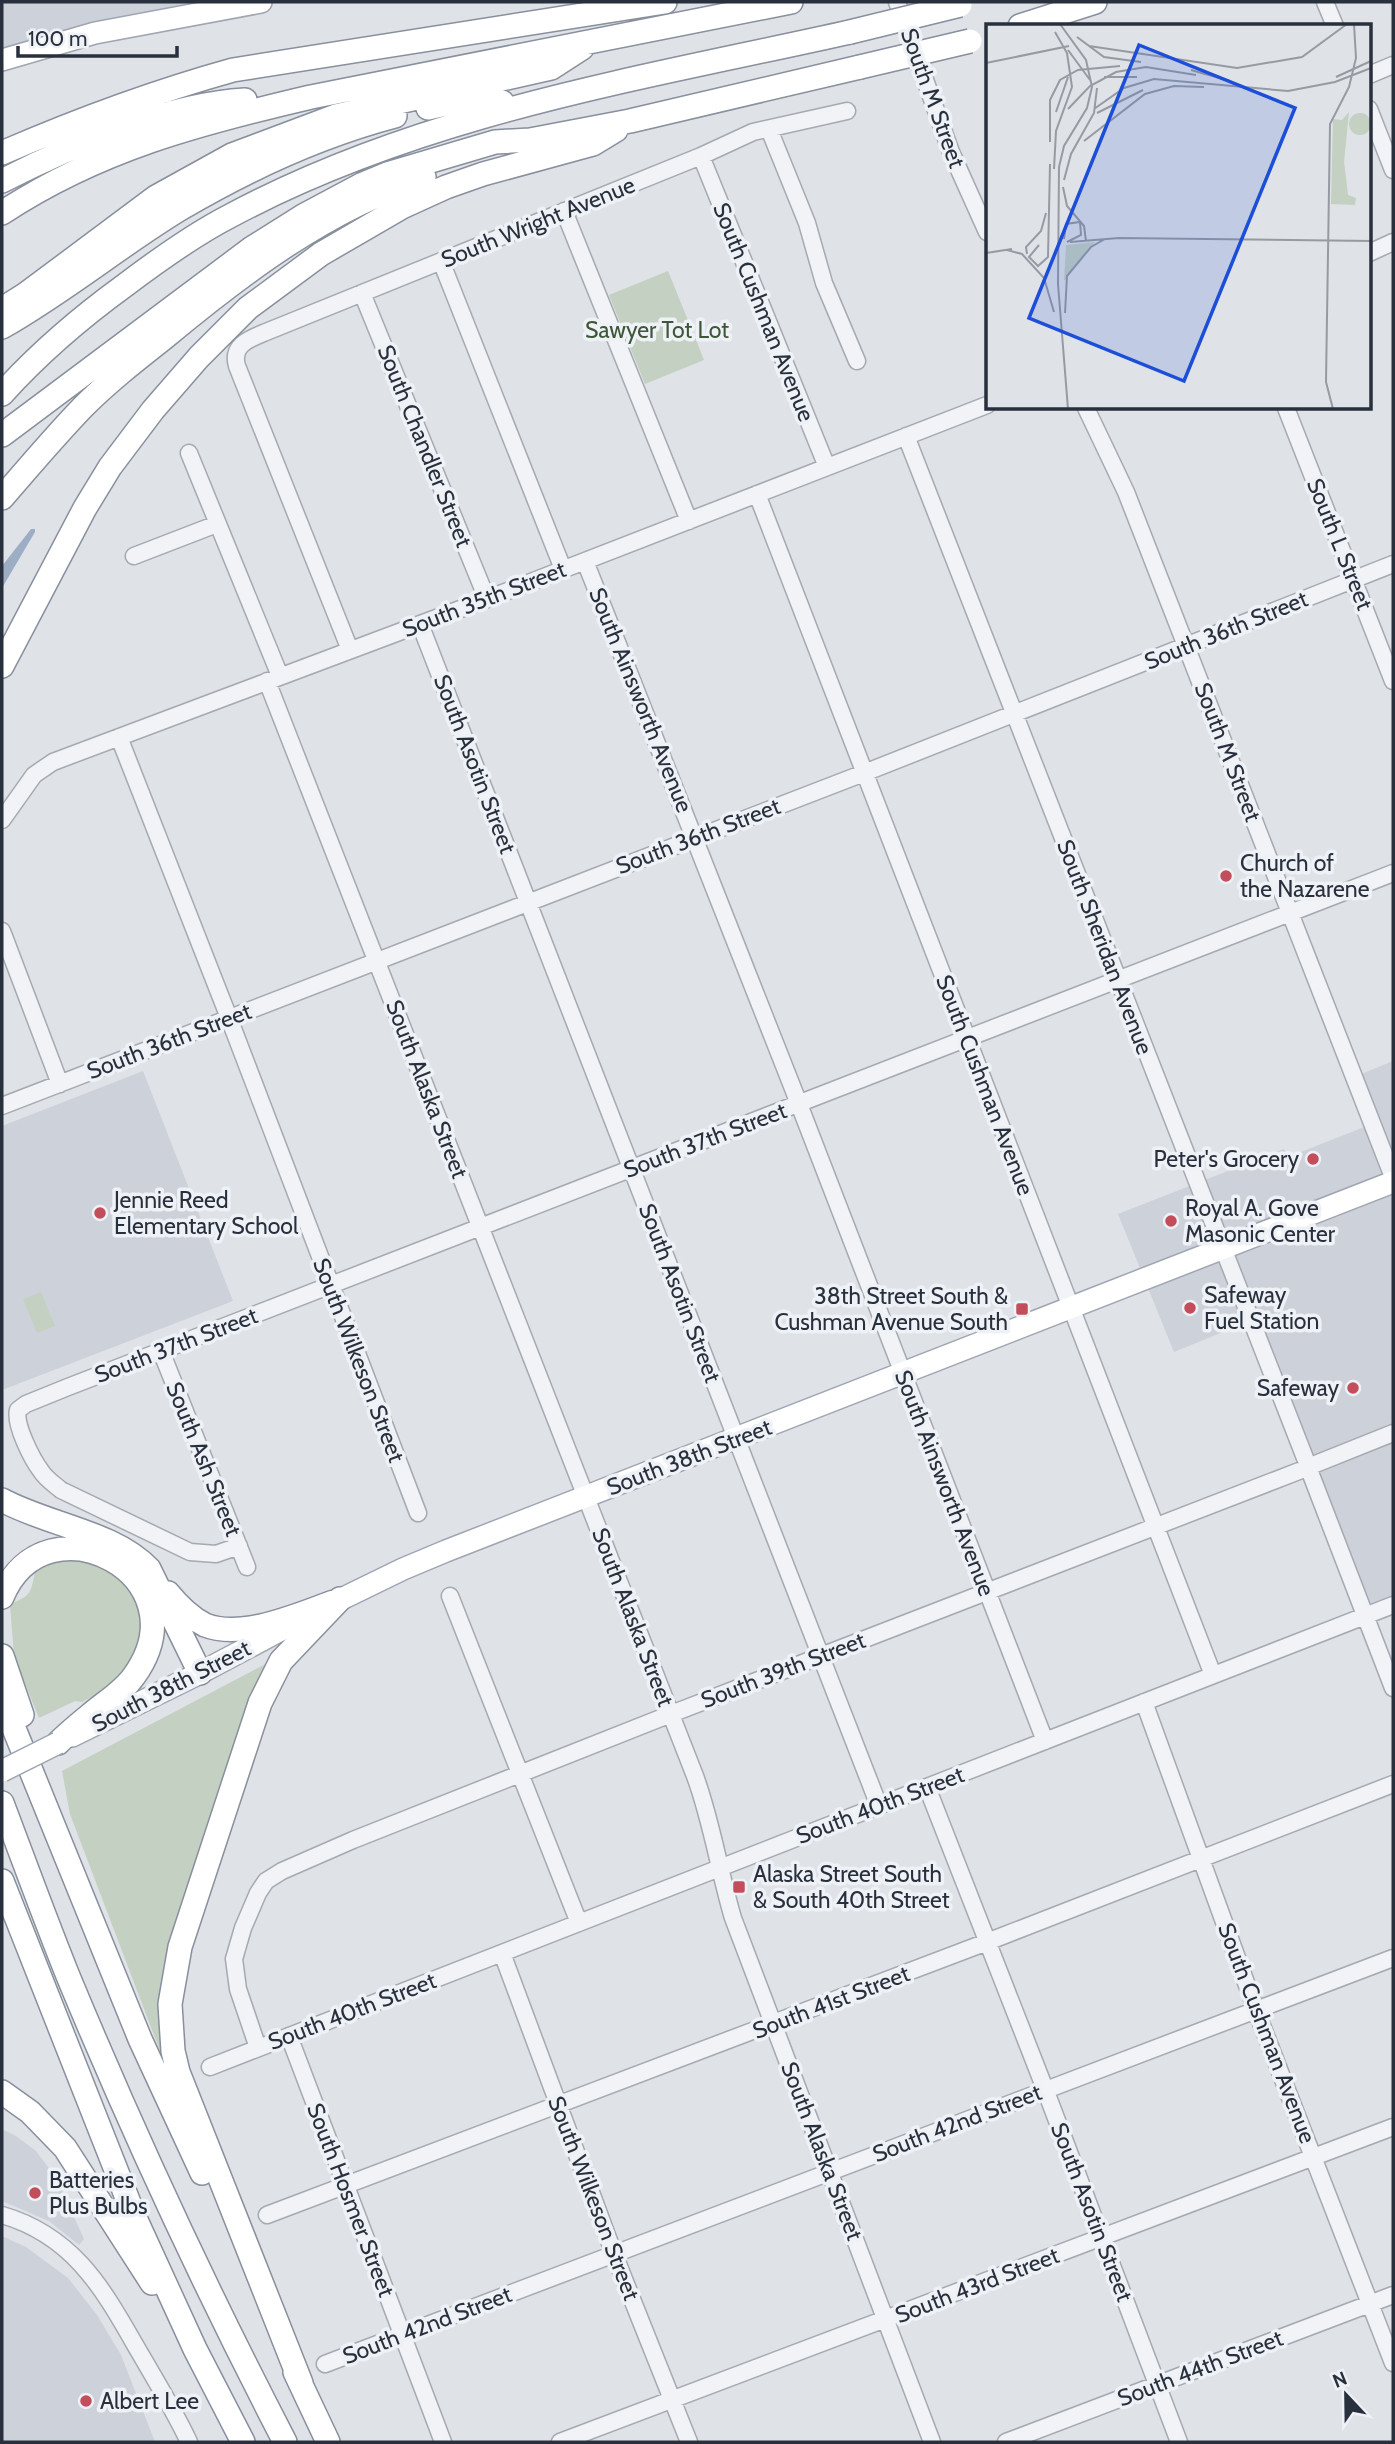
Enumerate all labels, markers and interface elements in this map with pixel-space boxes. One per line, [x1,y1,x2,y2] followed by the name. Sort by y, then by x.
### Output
[18,14,177,58] scale bar
[895,24,971,172] street label: South M Street
[986,24,1370,410] inset map
[28,26,87,51] text: 100 m
[437,170,639,274] street label: South Wright Avenue
[707,198,821,426] street label: South Cushman Avenue
[585,316,729,344] park label: Sawyer Tot Lot
[372,341,478,551] street label: South Chandler Street
[1301,474,1379,614] street label: South L Street
[398,555,570,643] street label: South 35th Street
[583,584,699,817] street label: South Ainsworth Avenue
[1140,584,1312,675] street label: South 36th Street
[428,671,522,858] street label: South Asotin Street
[1189,679,1267,826] street label: South M Street
[612,792,784,880] street label: South 36th Street
[1051,836,1159,1059] street label: South Sheridan Avenue
[1240,849,1370,903] place label: Church of the Nazarene
[1218,868,1234,884] marker: Church of the Nazarene
[930,971,1040,1199] street label: South Cushman Avenue
[380,996,474,1182] street label: South Alaska Street
[83,997,255,1085] street label: South 36th Street
[620,1096,791,1184] street label: South 37th Street
[1153,1145,1299,1173] place label: Peter's Grocery
[1305,1151,1321,1167] marker: Peter's Grocery
[113,1186,299,1240] place label: Jennie Reed Elementary School
[1185,1194,1336,1248] place label: Royal A. Gove Masonic Center
[633,1200,727,1387] street label: South Asotin Street
[92,1205,108,1221] marker: Jennie Reed Elementary School
[1163,1213,1179,1229] marker: Royal A. Gove Masonic Center
[307,1254,411,1466] street label: South Wilkeson Street
[1204,1281,1319,1335] place label: Safeway Fuel Station
[774,1282,1008,1336] place label: 38th Street South & Cushman Avenue South
[1182,1300,1198,1316] marker: Safeway Fuel Station
[91,1301,262,1389] street label: South 37th Street
[1014,1301,1030,1317] marker: 38th Street South & Cushman Avenue South
[889,1366,1001,1600] street label: South Ainsworth Avenue
[1257,1374,1339,1402] place label: Safeway
[160,1378,248,1540] street label: South Ash Street
[1345,1380,1361,1396] marker: Safeway
[603,1413,776,1501] street label: South 38th Street
[586,1524,680,1710] street label: South Alaska Street
[697,1626,869,1714] street label: South 39th Street
[87,1634,255,1738] street label: South 38th Street
[792,1760,968,1850] street label: South 40th Street
[753,1860,950,1914] place label: Alaska Street South & South 40th Street
[731,1879,747,1895] marker: Alaska Street South & South 40th Street
[1212,1919,1322,2147] street label: South Cushman Avenue
[749,1959,914,2045] street label: South 41st Street
[264,1966,440,2056] street label: South 40th Street
[775,2058,869,2244] street label: South Alaska Street
[869,2078,1046,2168] street label: South 42nd Street
[542,2092,646,2304] street label: South Wilkeson Street
[301,2099,401,2301] street label: South Hosmer Street
[1045,2119,1139,2306] street label: South Asotin Street
[49,2166,148,2220] place label: Batteries Plus Bulbs
[27,2185,43,2201] marker: Batteries Plus Bulbs
[891,2241,1063,2329] street label: South 43rd Street
[339,2280,516,2370] street label: South 42nd Street
[1113,2324,1287,2412] street label: South 44th Street
[1311,2360,1381,2430] north arrow
[1329,2367,1350,2393] text: N
[100,2387,199,2415] place label: Albert Lee
[78,2393,94,2409] marker: Albert Lee

